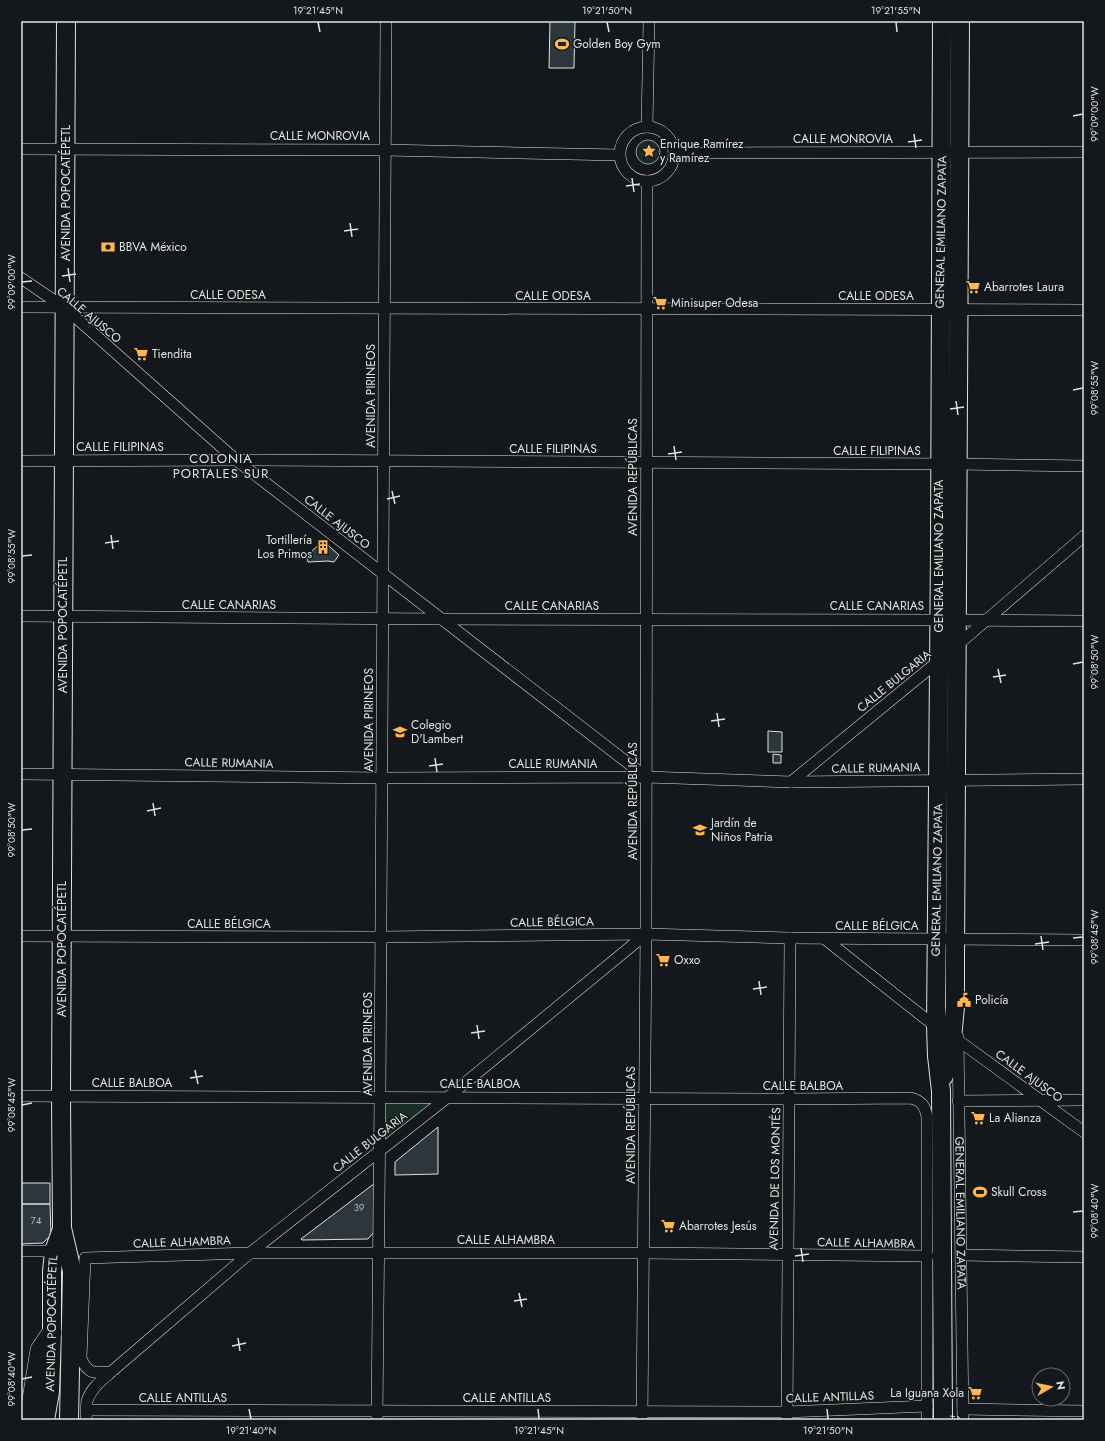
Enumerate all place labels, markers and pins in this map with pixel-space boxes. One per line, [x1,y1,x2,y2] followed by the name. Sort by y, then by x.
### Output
[573,35,661,53] place label: Golden Boy Gym
[554,36,570,52] sports icon: Golden Boy Gym
[660,135,744,167] place label: Enrique Ramírez y Ramírez
[641,143,657,159] place icon: Enrique Ramírez y Ramírez
[119,238,187,256] place label: BBVA México
[100,239,116,255] bank icon: BBVA México
[984,278,1064,296] place label: Abarrotes Laura
[965,279,981,295] supermarket icon: Abarrotes Laura
[671,294,758,312] place label: Minisuper Odesa
[652,295,668,311] supermarket icon: Minisuper Odesa
[152,345,192,363] place label: Tiendita
[133,346,149,362] supermarket icon: Tiendita
[257,531,312,563] place label: Tortillería Los Primos
[315,539,331,555] building icon: Tortillería Los Primos
[411,716,463,748] place label: Colegio D'Lambert
[392,724,408,740] school or university icon: Colegio D'Lambert
[709,814,773,846] place label: Jardín de Niños Patria
[692,822,708,838] school or university icon: Jardín de Niños Patria
[674,951,701,969] place label: Oxxo
[655,952,671,968] supermarket icon: Oxxo
[975,991,1009,1009] place label: Policía
[956,992,972,1008] public building icon: Policía
[989,1109,1041,1127] place label: La Alianza
[970,1110,986,1126] supermarket icon: La Alianza
[991,1183,1047,1201] place label: Skull Cross
[972,1184,988,1200] sports icon: Skull Cross
[679,1217,757,1235] place label: Abarrotes Jesús
[660,1218,676,1234] supermarket icon: Abarrotes Jesús
[890,1384,964,1402] place label: La Iguana Xola
[967,1385,983,1401] supermarket icon: La Iguana Xola

